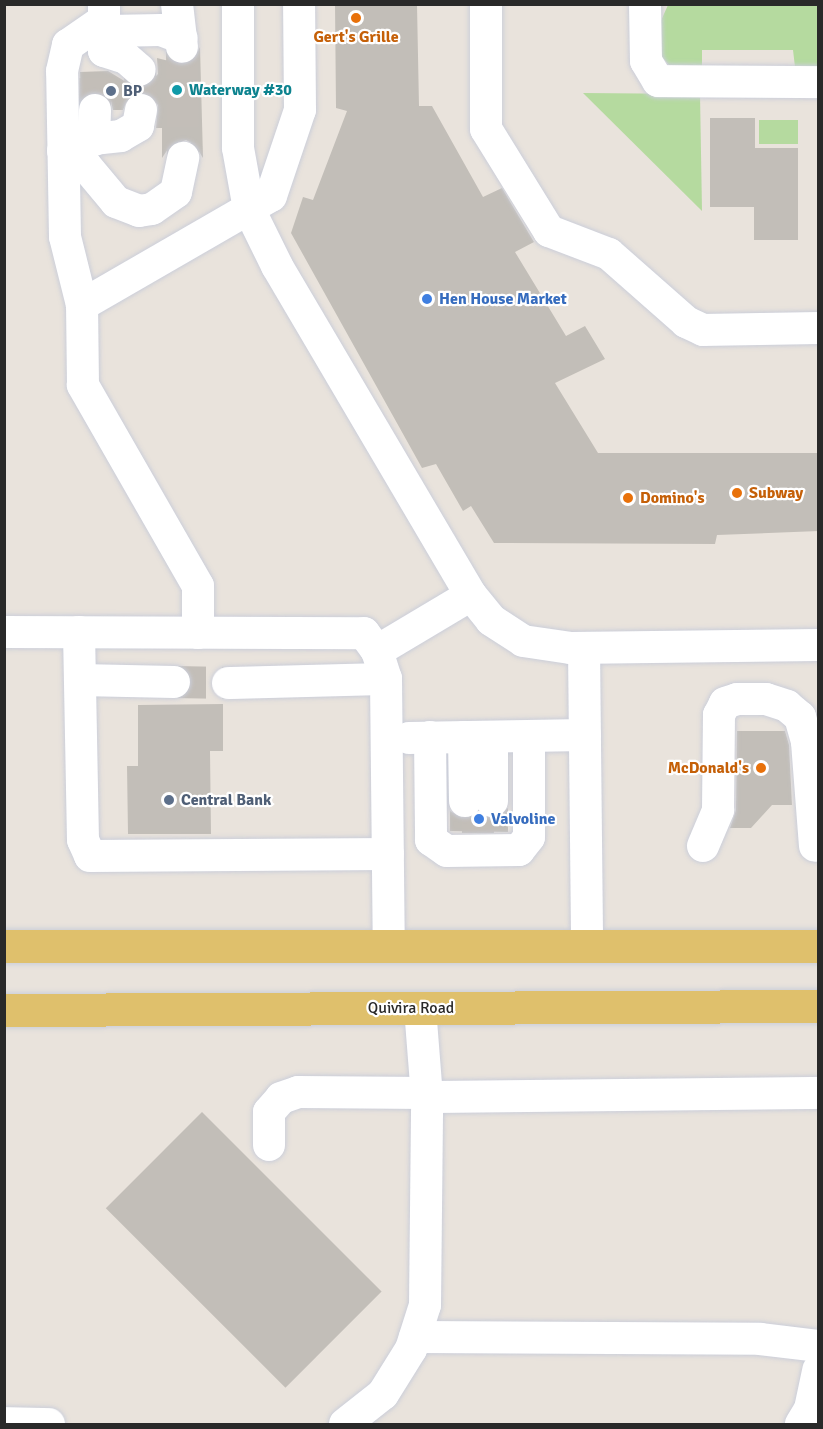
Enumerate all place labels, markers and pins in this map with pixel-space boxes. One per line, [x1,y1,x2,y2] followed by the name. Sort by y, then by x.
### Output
[349,11,363,25] marker: Gert's Grille
[313,27,399,47] place label: Gert's Grille
[189,80,292,100] place label: Waterway #30
[123,81,142,101] place label: BP
[170,83,184,97] marker: Waterway #30
[104,84,118,98] marker: BP
[439,289,567,309] place label: Hen House Market
[420,292,434,306] marker: Hen House Market
[749,483,803,503] place label: Subway
[730,486,744,500] marker: Subway
[640,488,705,508] place label: Domino's
[621,491,635,505] marker: Domino's
[668,758,749,778] place label: McDonald's
[754,761,768,775] marker: McDonald's
[181,790,271,810] place label: Central Bank
[162,793,176,807] marker: Central Bank
[491,809,555,829] place label: Valvoline
[472,812,486,826] marker: Valvoline

